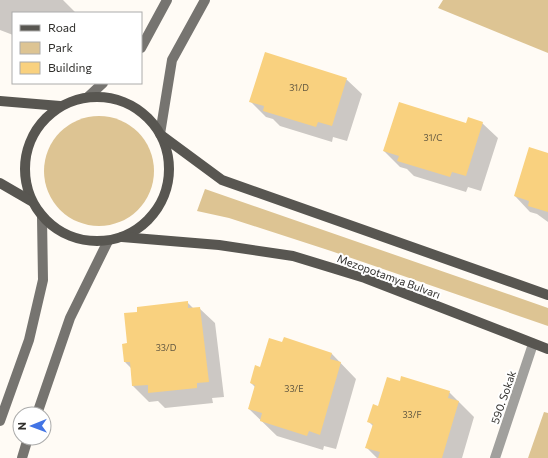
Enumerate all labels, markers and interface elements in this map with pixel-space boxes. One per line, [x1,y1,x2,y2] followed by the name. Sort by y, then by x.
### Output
[12,12,142,84] legend
[48,20,76,34] text: Road
[48,40,74,54] text: Park
[48,60,92,74] text: Building
[289,82,309,93] house number: 31/D
[424,132,442,143] house number: 31/C
[336,251,442,301] street label: Mezopotamya Bulvarı
[156,342,177,353] house number: 33/D
[488,369,518,425] street label: 590. Sokak
[284,383,304,394] house number: 33/E
[12,406,52,446] north arrow
[402,409,422,420] house number: 33/F
[15,422,28,430] text: N

